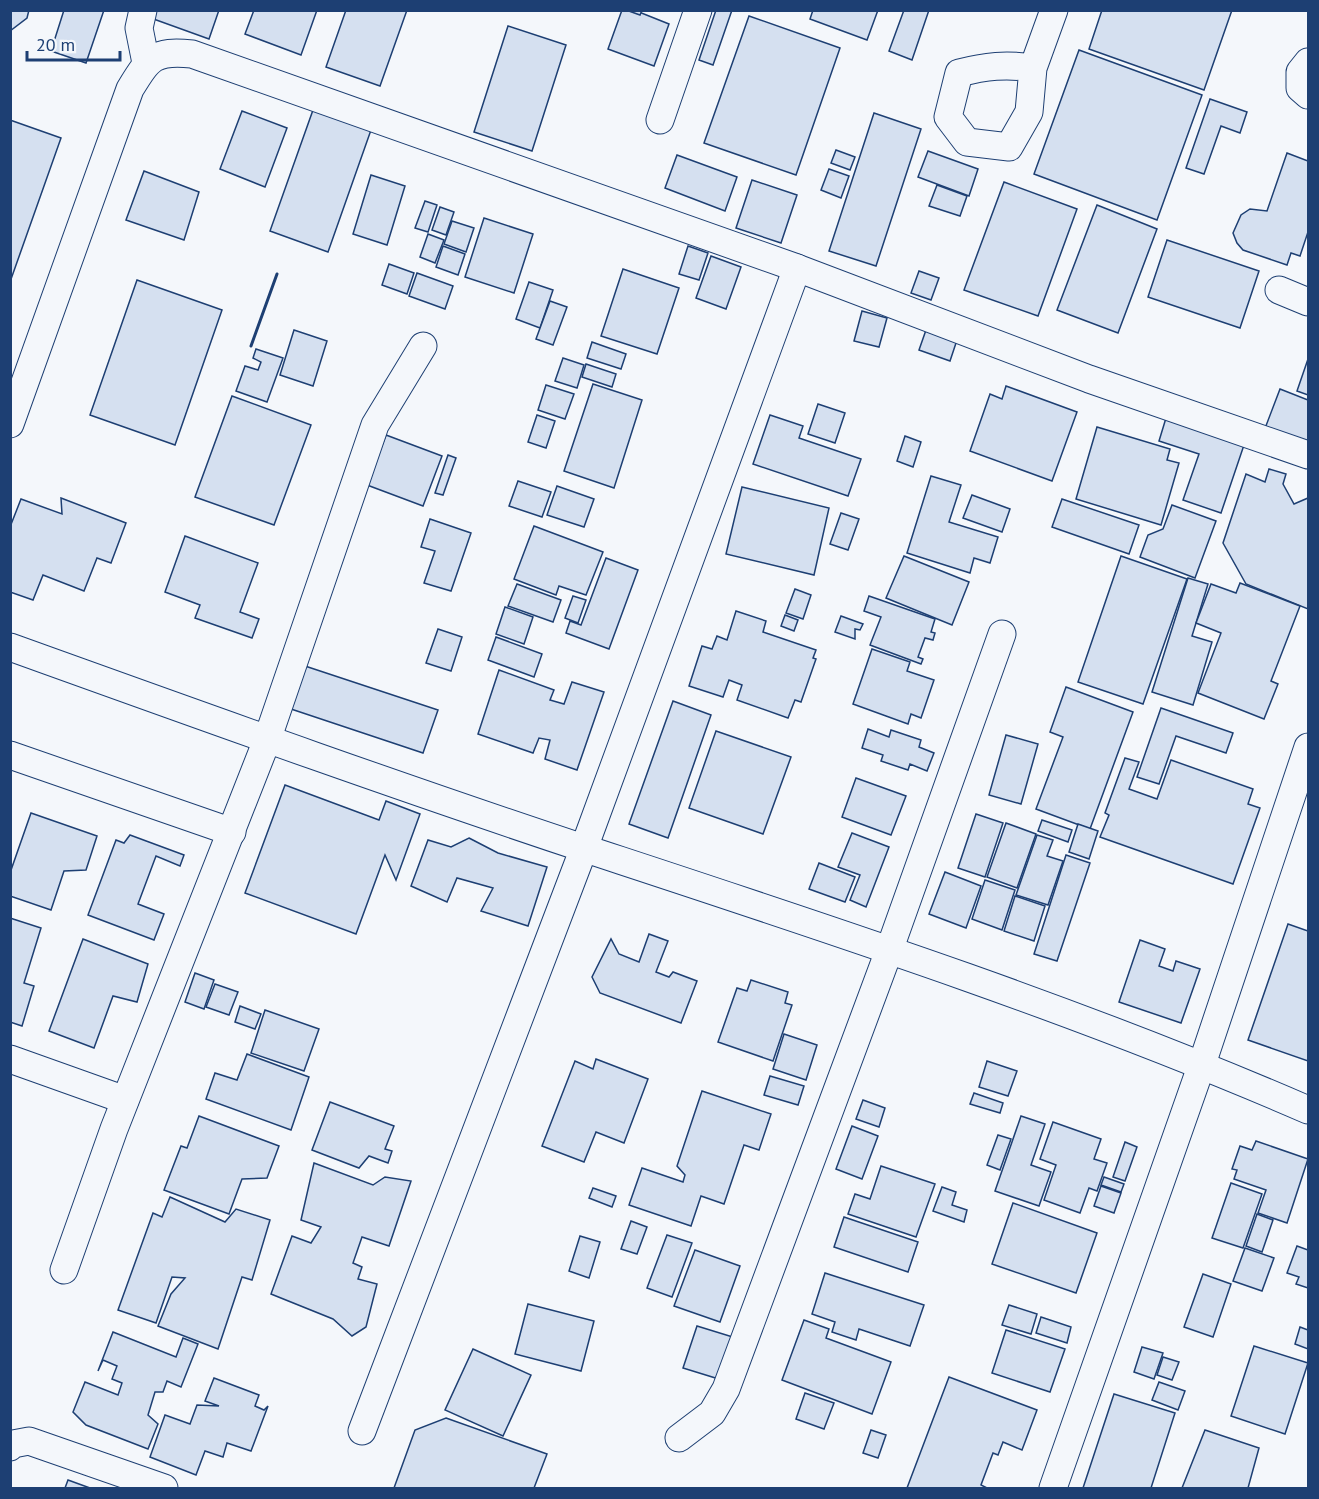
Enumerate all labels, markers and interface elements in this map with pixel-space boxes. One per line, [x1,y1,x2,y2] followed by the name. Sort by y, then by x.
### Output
[27,24,120,62] scale bar
[36,33,75,56] text: 20 m

